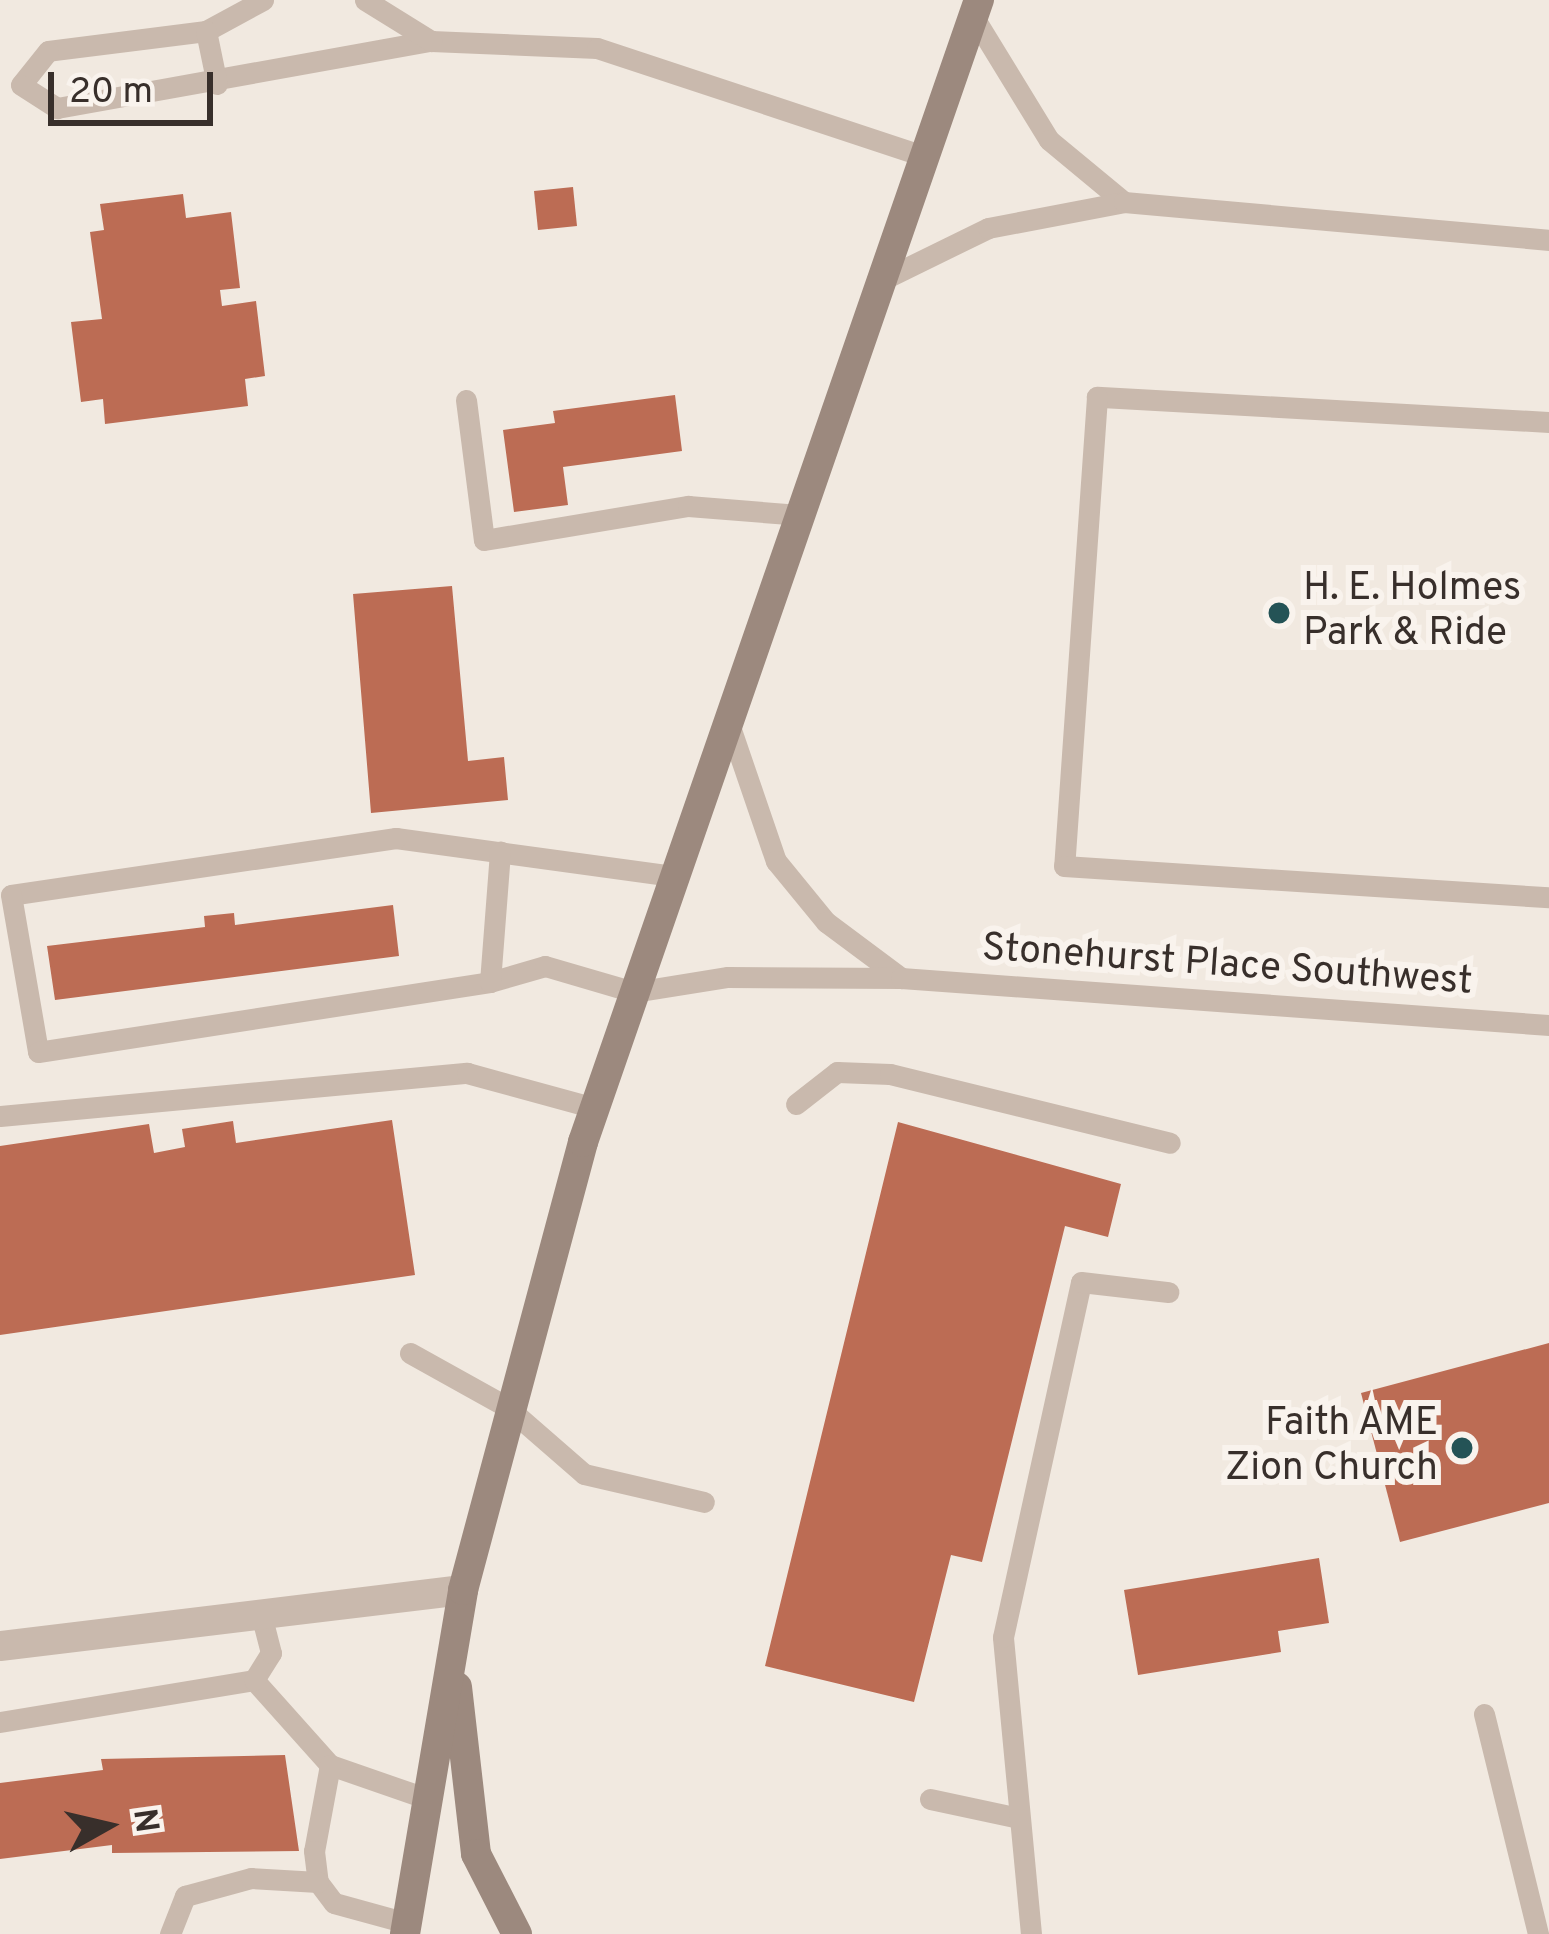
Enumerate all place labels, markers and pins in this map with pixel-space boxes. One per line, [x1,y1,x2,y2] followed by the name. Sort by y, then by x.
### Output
[1303,568,1521,659] place label: H. E. Holmes Park & Ride
[1266,600,1292,626] marker: H. E. Holmes Park & Ride
[1225,1403,1438,1494] place label: Faith AME Zion Church
[1449,1435,1475,1461] marker: Faith AME Zion Church

